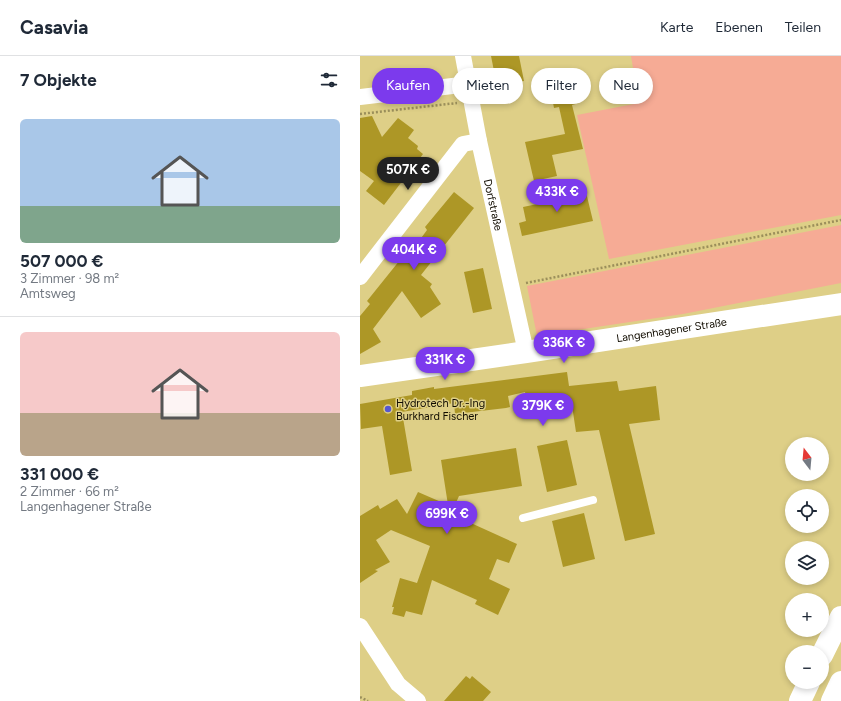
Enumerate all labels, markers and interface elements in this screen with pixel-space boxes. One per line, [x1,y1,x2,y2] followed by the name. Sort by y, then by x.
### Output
[20,16,88,39] text: Casavia
[660,19,693,36] text: Karte
[715,19,763,36] text: Ebenen
[785,19,821,36] text: Teilen
[372,68,444,104] chip: Kaufen
[452,68,523,104] chip: Mieten
[531,68,591,104] chip: Filter
[599,68,653,104] chip: Neu
[318,69,340,91] icon: filters
[20,70,97,90] text: 7 Objekte
[144,145,216,217] icon: home
[375,157,441,191] pin: 507K €
[386,162,430,177] text: 507K €
[481,178,505,232] street label: Dorfstraße
[524,179,590,213] pin: 433K €
[535,184,579,199] text: 433K €
[381,237,447,271] pin: 404K €
[391,242,437,257] text: 404K €
[20,251,103,271] text: 507 000 €
[20,271,119,286] text: 3 Zimmer · 98 m²
[20,286,76,301] text: Amtsweg
[616,315,728,345] street label: Langenhagener Straße
[531,330,597,364] pin: 336K €
[543,335,585,350] text: 336K €
[412,347,478,381] pin: 331K €
[425,352,465,367] text: 331K €
[144,358,216,430] icon: home
[510,393,576,427] pin: 379K €
[396,397,485,423] place label: Hydrotech Dr.-Ing Burkhard Fischer
[522,398,564,413] text: 379K €
[383,404,393,414] marker: Hydrotech Dr.-Ing Burkhard Fischer
[785,437,829,481] north arrow
[785,437,829,689] map controls
[20,464,99,484] text: 331 000 €
[20,484,119,499] text: 2 Zimmer · 66 m²
[785,489,829,533] button: locate
[20,499,152,514] text: Langenhagener Straße
[414,501,480,535] pin: 699K €
[425,506,469,521] text: 699K €
[785,541,829,585] button: layers
[785,593,829,637] button: +
[785,645,829,689] button: −

